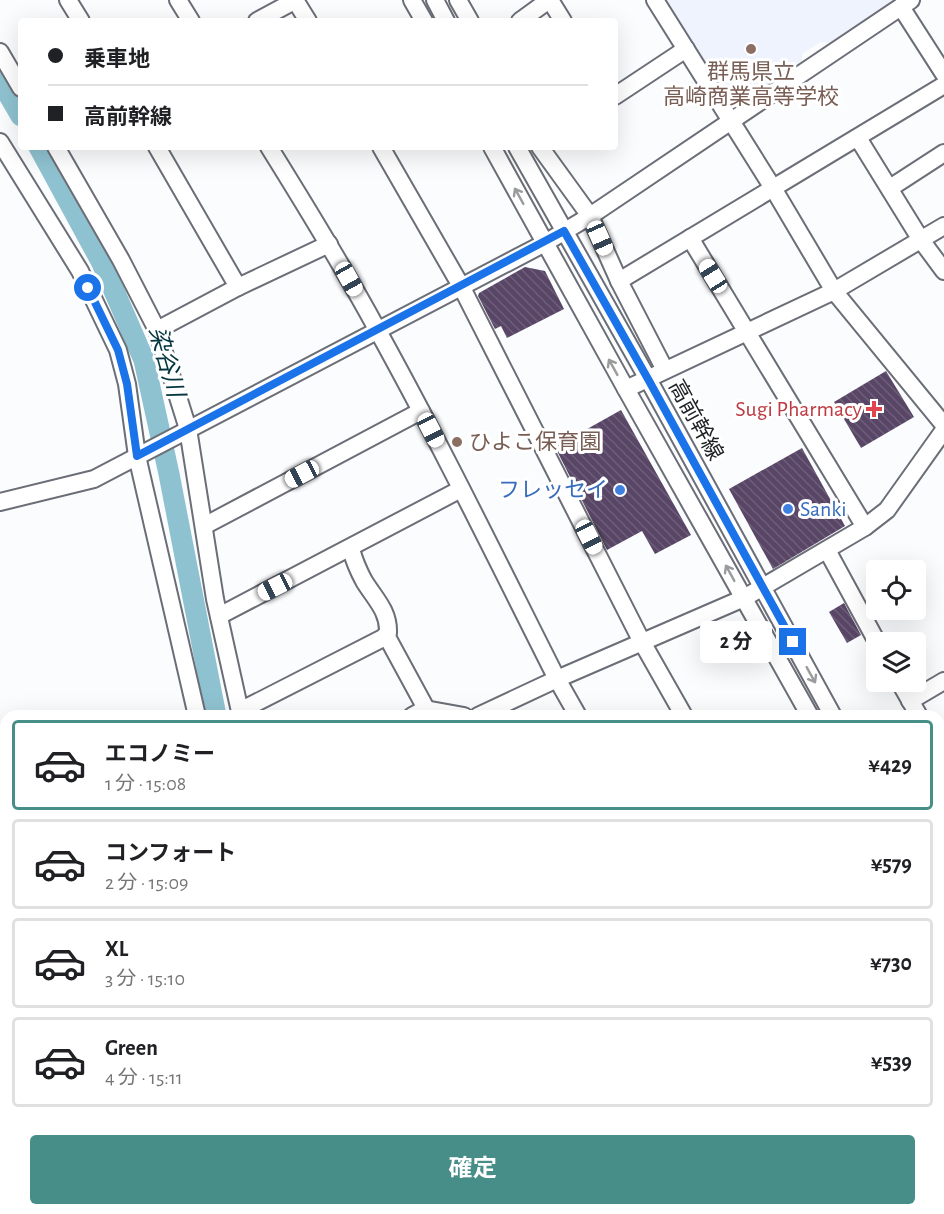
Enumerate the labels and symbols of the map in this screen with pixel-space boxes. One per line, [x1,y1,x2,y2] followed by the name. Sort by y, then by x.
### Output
[744,42,758,56] marker: 群馬県立 高崎商業高等学校
[663,60,839,108] place label: 群馬県立 高崎商業高等学校
[513,188,525,205] one-way arrow
[584,218,616,258] car
[696,256,730,296] car
[332,259,366,299] car
[74,274,101,301] route start
[145,324,190,403] water label: 染谷川
[607,358,618,376] one-way arrow
[665,376,728,464] street label: 高前幹線
[735,398,863,420] place label: Sugi Pharmacy
[867,402,881,416] marker: Sugi Pharmacy
[415,410,447,450] car
[469,430,601,453] place label: ひよこ保育園
[450,435,464,449] marker: ひよこ保育園
[282,458,322,490] car
[498,479,608,501] place label: フレッセイ
[613,483,627,497] marker: フレッセイ
[800,498,847,520] place label: Sanki
[781,502,795,516] marker: Sanki
[573,517,605,557] car
[724,565,736,582] one-way arrow
[255,571,295,603] car
[700,621,772,663] callout: 2 分
[779,628,806,655] route end
[805,666,817,683] one-way arrow

